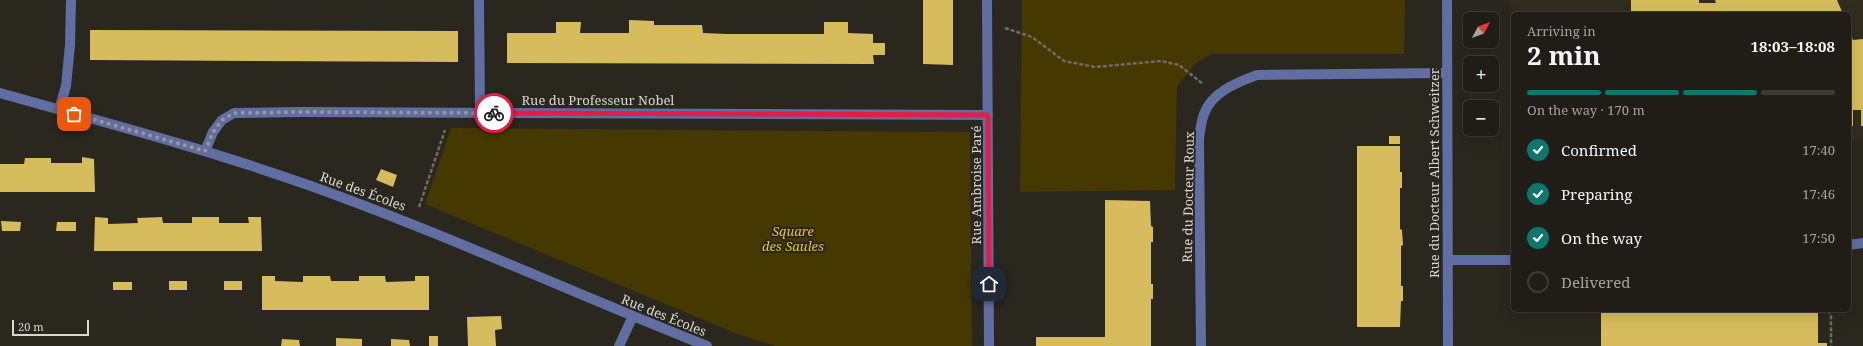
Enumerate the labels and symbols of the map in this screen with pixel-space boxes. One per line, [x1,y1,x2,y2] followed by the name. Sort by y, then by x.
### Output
[1463,12,1499,48] north arrow
[1425,68,1443,278] street label: Rue du Docteur Albert Schweitzer
[522,91,674,109] street label: Rue du Professeur Nobel
[474,93,514,133] courier
[57,97,91,131] pin
[967,126,985,244] street label: Rue Ambroise Paré
[1178,131,1198,263] street label: Rue du Docteur Roux
[318,167,409,215] street label: Rue des Écoles
[762,222,824,255] park label: Square des Saules
[972,267,1006,301] pin
[619,290,709,340] street label: Rue des Écoles
[12,318,89,337] scale bar

